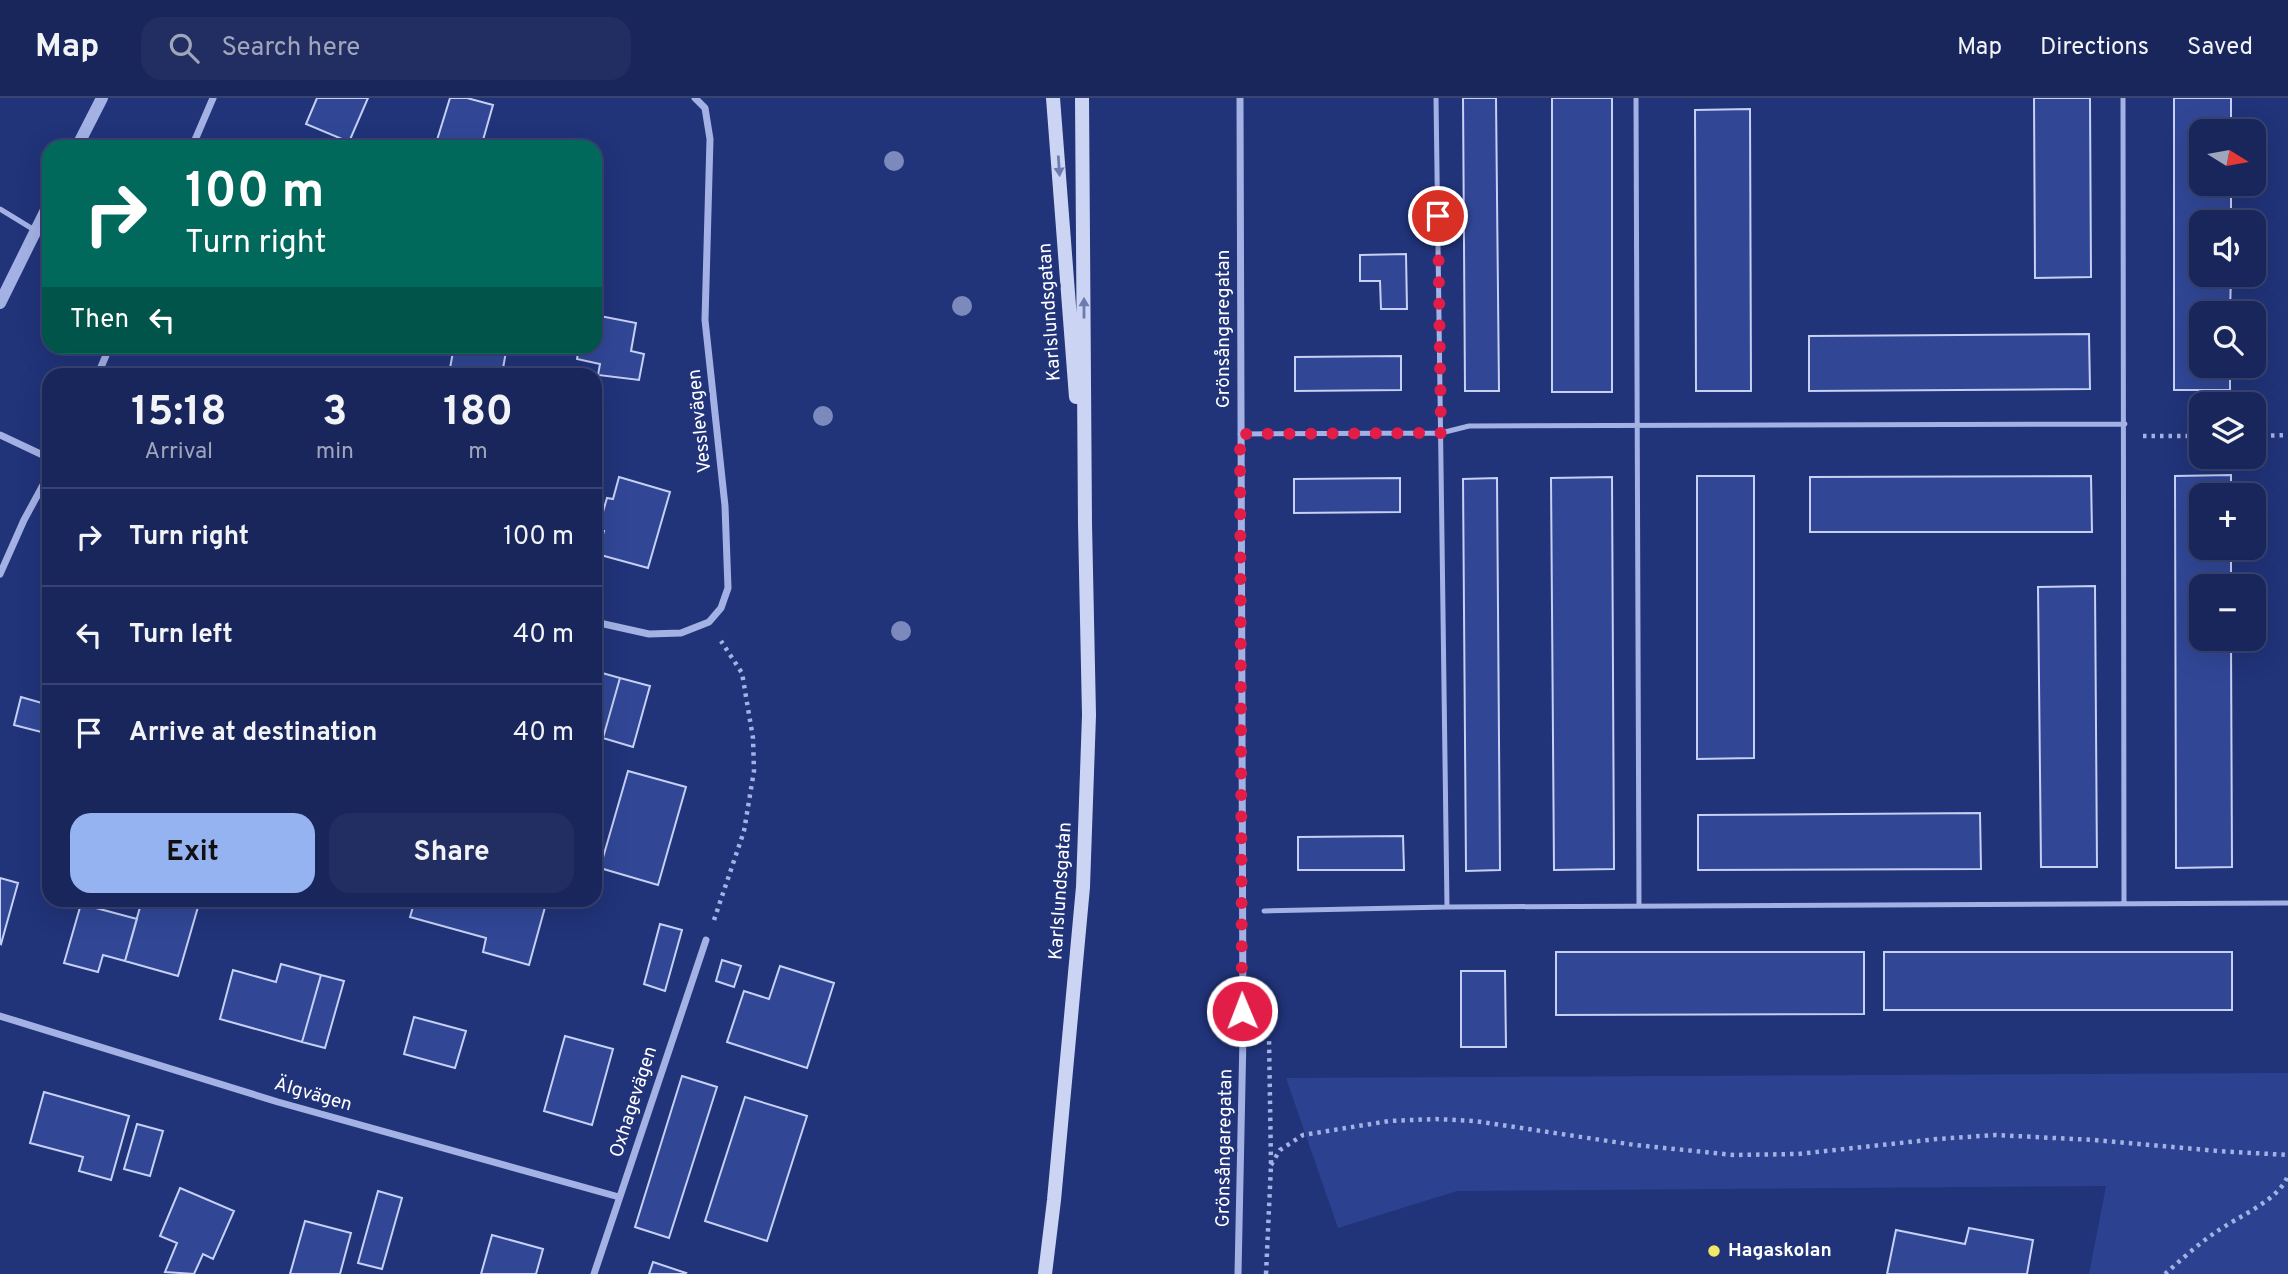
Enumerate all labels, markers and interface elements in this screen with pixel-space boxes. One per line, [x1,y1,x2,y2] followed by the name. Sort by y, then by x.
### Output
[141,17,631,80] search box
[35,27,99,69] text: Map
[165,29,203,67] icon: search
[221,32,360,65] text: Search here
[1957,33,2002,63] text: Map
[2040,33,2149,63] text: Directions
[2187,33,2253,63] text: Saved
[2189,119,2266,196] north arrow
[2189,119,2266,651] map controls
[1053,155,1064,177] one-way arrow
[185,163,324,225] text: 100 m
[70,168,161,259] icon: right
[1408,186,1468,246] pin
[1419,197,1457,235] icon: arrive
[2189,210,2266,287] button: sound
[185,224,327,264] text: Turn right
[1033,242,1067,382] street label: Karlslundsgatan
[1212,250,1236,408] street label: Grönsångaregatan
[1078,297,1090,319] one-way arrow
[143,301,181,339] icon: left
[2189,301,2266,378] button: search
[70,304,129,337] text: Then
[683,368,717,474] street label: Vesslevägen
[131,387,227,440] text: 15:18
[322,387,347,440] text: 3
[443,387,513,440] text: 180
[2189,392,2266,469] button: layers
[145,438,213,467] text: Arrival
[316,438,354,467] text: min
[468,438,488,467] text: m
[2189,483,2266,560] button: +
[70,518,108,556] icon: right
[129,521,249,554] text: Turn right
[503,521,574,554] text: 100 m
[2189,574,2266,651] button: −
[70,616,108,654] icon: left
[129,619,233,652] text: Turn left
[513,619,574,652] text: 40 m
[70,714,108,752] icon: arrive
[129,717,377,750] text: Arrive at destination
[513,717,574,750] text: 40 m
[70,813,315,893] button: Exit
[329,813,574,893] button: Share
[1044,821,1078,961] street label: Karlslundsgatan
[1205,974,1279,1048] position arrow
[605,1043,663,1161] street label: Oxhagevägen
[1212,1068,1238,1228] street label: Grönsångaregatan
[271,1072,355,1118] street label: Älgvägen
[1728,1239,1832,1263] place label: Hagaskolan
[1706,1243,1722,1259] marker: Hagaskolan

